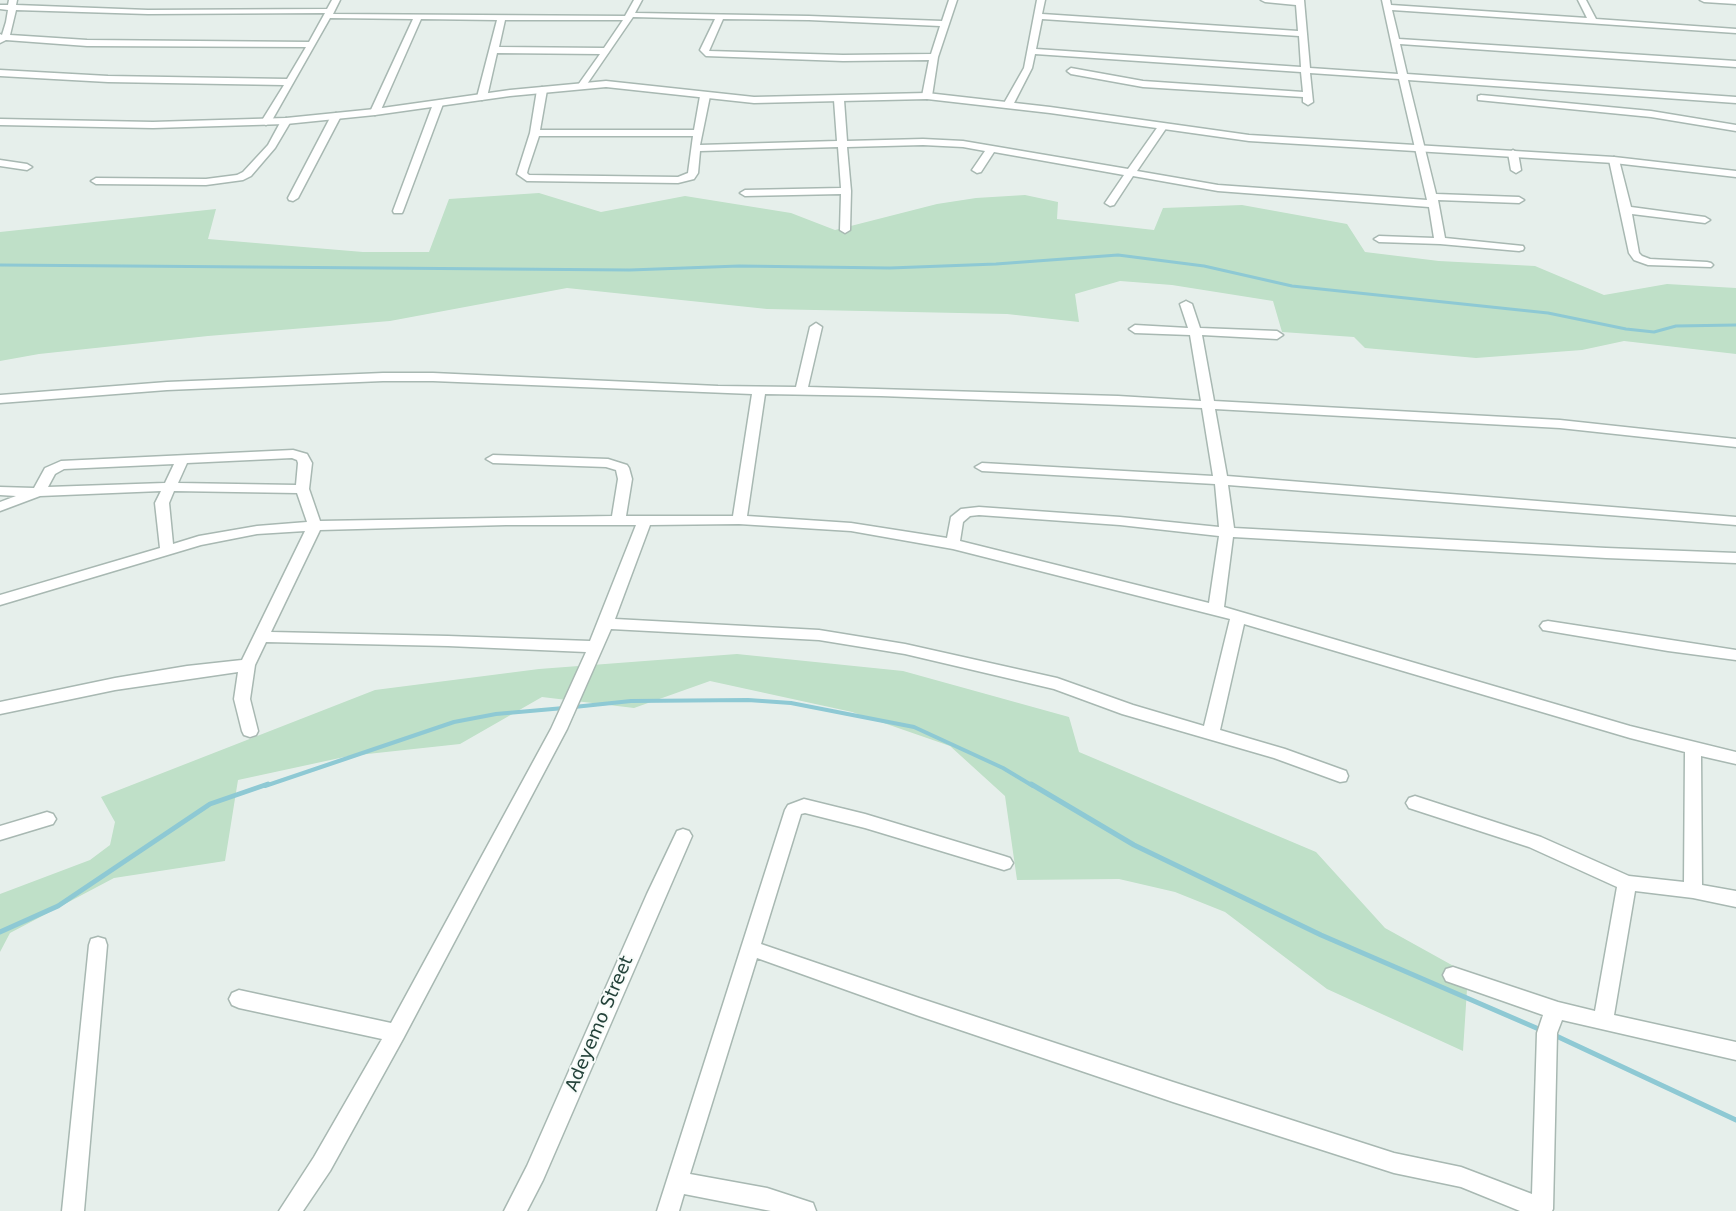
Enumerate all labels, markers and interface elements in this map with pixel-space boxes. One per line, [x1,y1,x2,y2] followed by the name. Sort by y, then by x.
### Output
[562,953,638,1095] street label: Adeyemo Street

